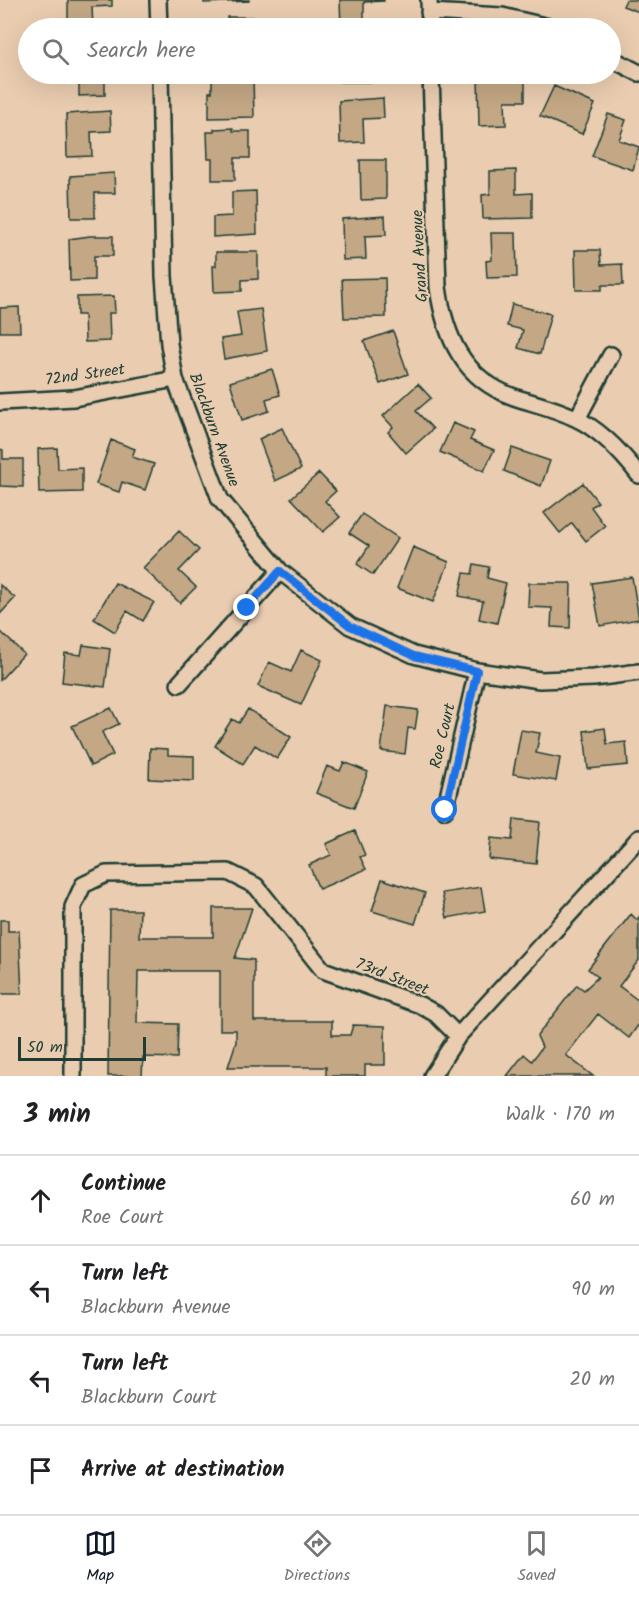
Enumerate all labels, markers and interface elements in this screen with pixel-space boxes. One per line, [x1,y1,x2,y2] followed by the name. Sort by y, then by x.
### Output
[18,18,621,84] search box
[87,34,195,69] text: Search here
[39,35,72,68] icon: search
[405,209,435,303] street label: Grand Avenue
[44,357,127,393] street label: 72nd Street
[182,369,246,491] street label: Blackburn Avenue
[233,594,259,620] route end
[423,700,463,771] street label: Roe Court
[431,796,457,822] route start
[352,952,433,1003] street label: 73rd Street
[18,1034,146,1062] scale bar
[27,1035,63,1060] text: 50 m
[24,1094,91,1136] text: 3 min
[505,1099,615,1131] text: Walk · 170 m
[81,1167,166,1202] text: Continue
[24,1184,57,1217] icon: ahead
[570,1184,615,1216] text: 60 m
[81,1202,164,1234] text: Roe Court
[81,1257,168,1292] text: Turn left
[24,1274,57,1307] icon: left
[571,1274,615,1306] text: 90 m
[81,1292,231,1324] text: Blackburn Avenue
[81,1347,168,1382] text: Turn left
[24,1364,57,1397] icon: left
[569,1364,615,1396] text: 20 m
[81,1382,217,1414] text: Blackburn Court
[81,1453,284,1488] text: Arrive at destination
[24,1454,57,1487] icon: arrive
[84,1527,117,1588] tab: Map
[284,1527,350,1588] tab: Directions
[517,1527,555,1588] tab: Saved

